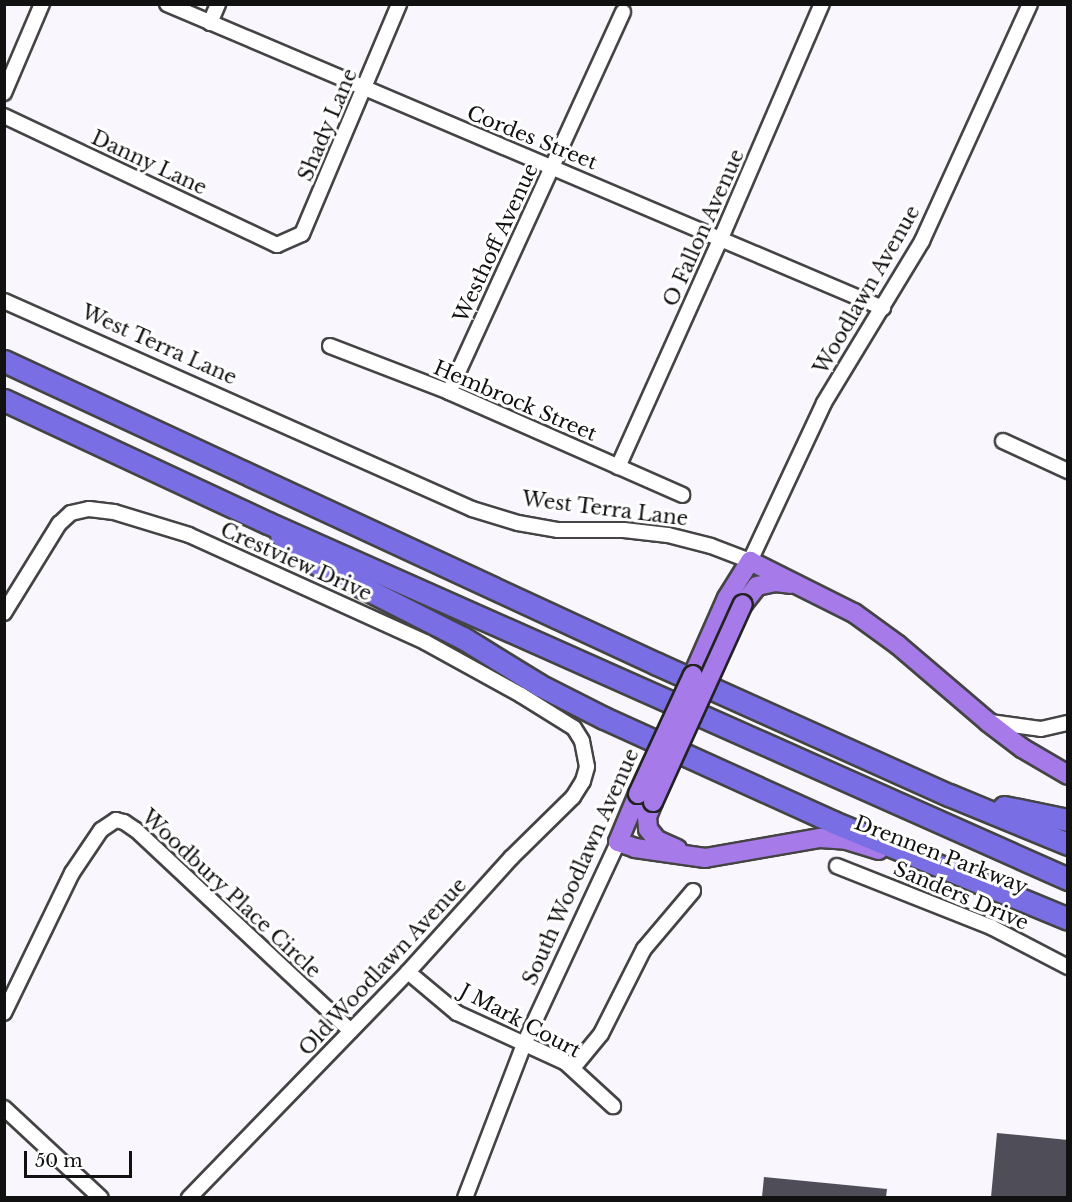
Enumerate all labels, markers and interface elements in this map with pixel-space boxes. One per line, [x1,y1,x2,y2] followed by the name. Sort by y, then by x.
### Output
[293,65,363,185] street label: Shady Lane
[463,101,601,175] street label: Cordes Street
[87,126,211,200] street label: Danny Lane
[658,145,750,311] street label: O Fallon Avenue
[448,159,544,327] street label: Westhoff Avenue
[809,201,925,379] street label: Woodlawn Avenue
[77,300,241,390] street label: West Terra Lane
[430,356,600,446] street label: Hembrock Street
[520,487,690,531] street label: West Terra Lane
[216,518,376,606] street label: Crestview Drive
[518,744,644,990] street label: South Woodlawn Avenue
[136,805,326,983] street label: Woodbury Place Circle
[851,811,1031,899] street label: Drennen Parkway
[890,857,1032,935] street label: Sanders Drive
[294,873,472,1061] street label: Old Woodlawn Avenue
[455,979,585,1063] street label: J Mark Court
[27,1139,135,1177] scale bar
[35,1150,83,1172] text: 50 m

